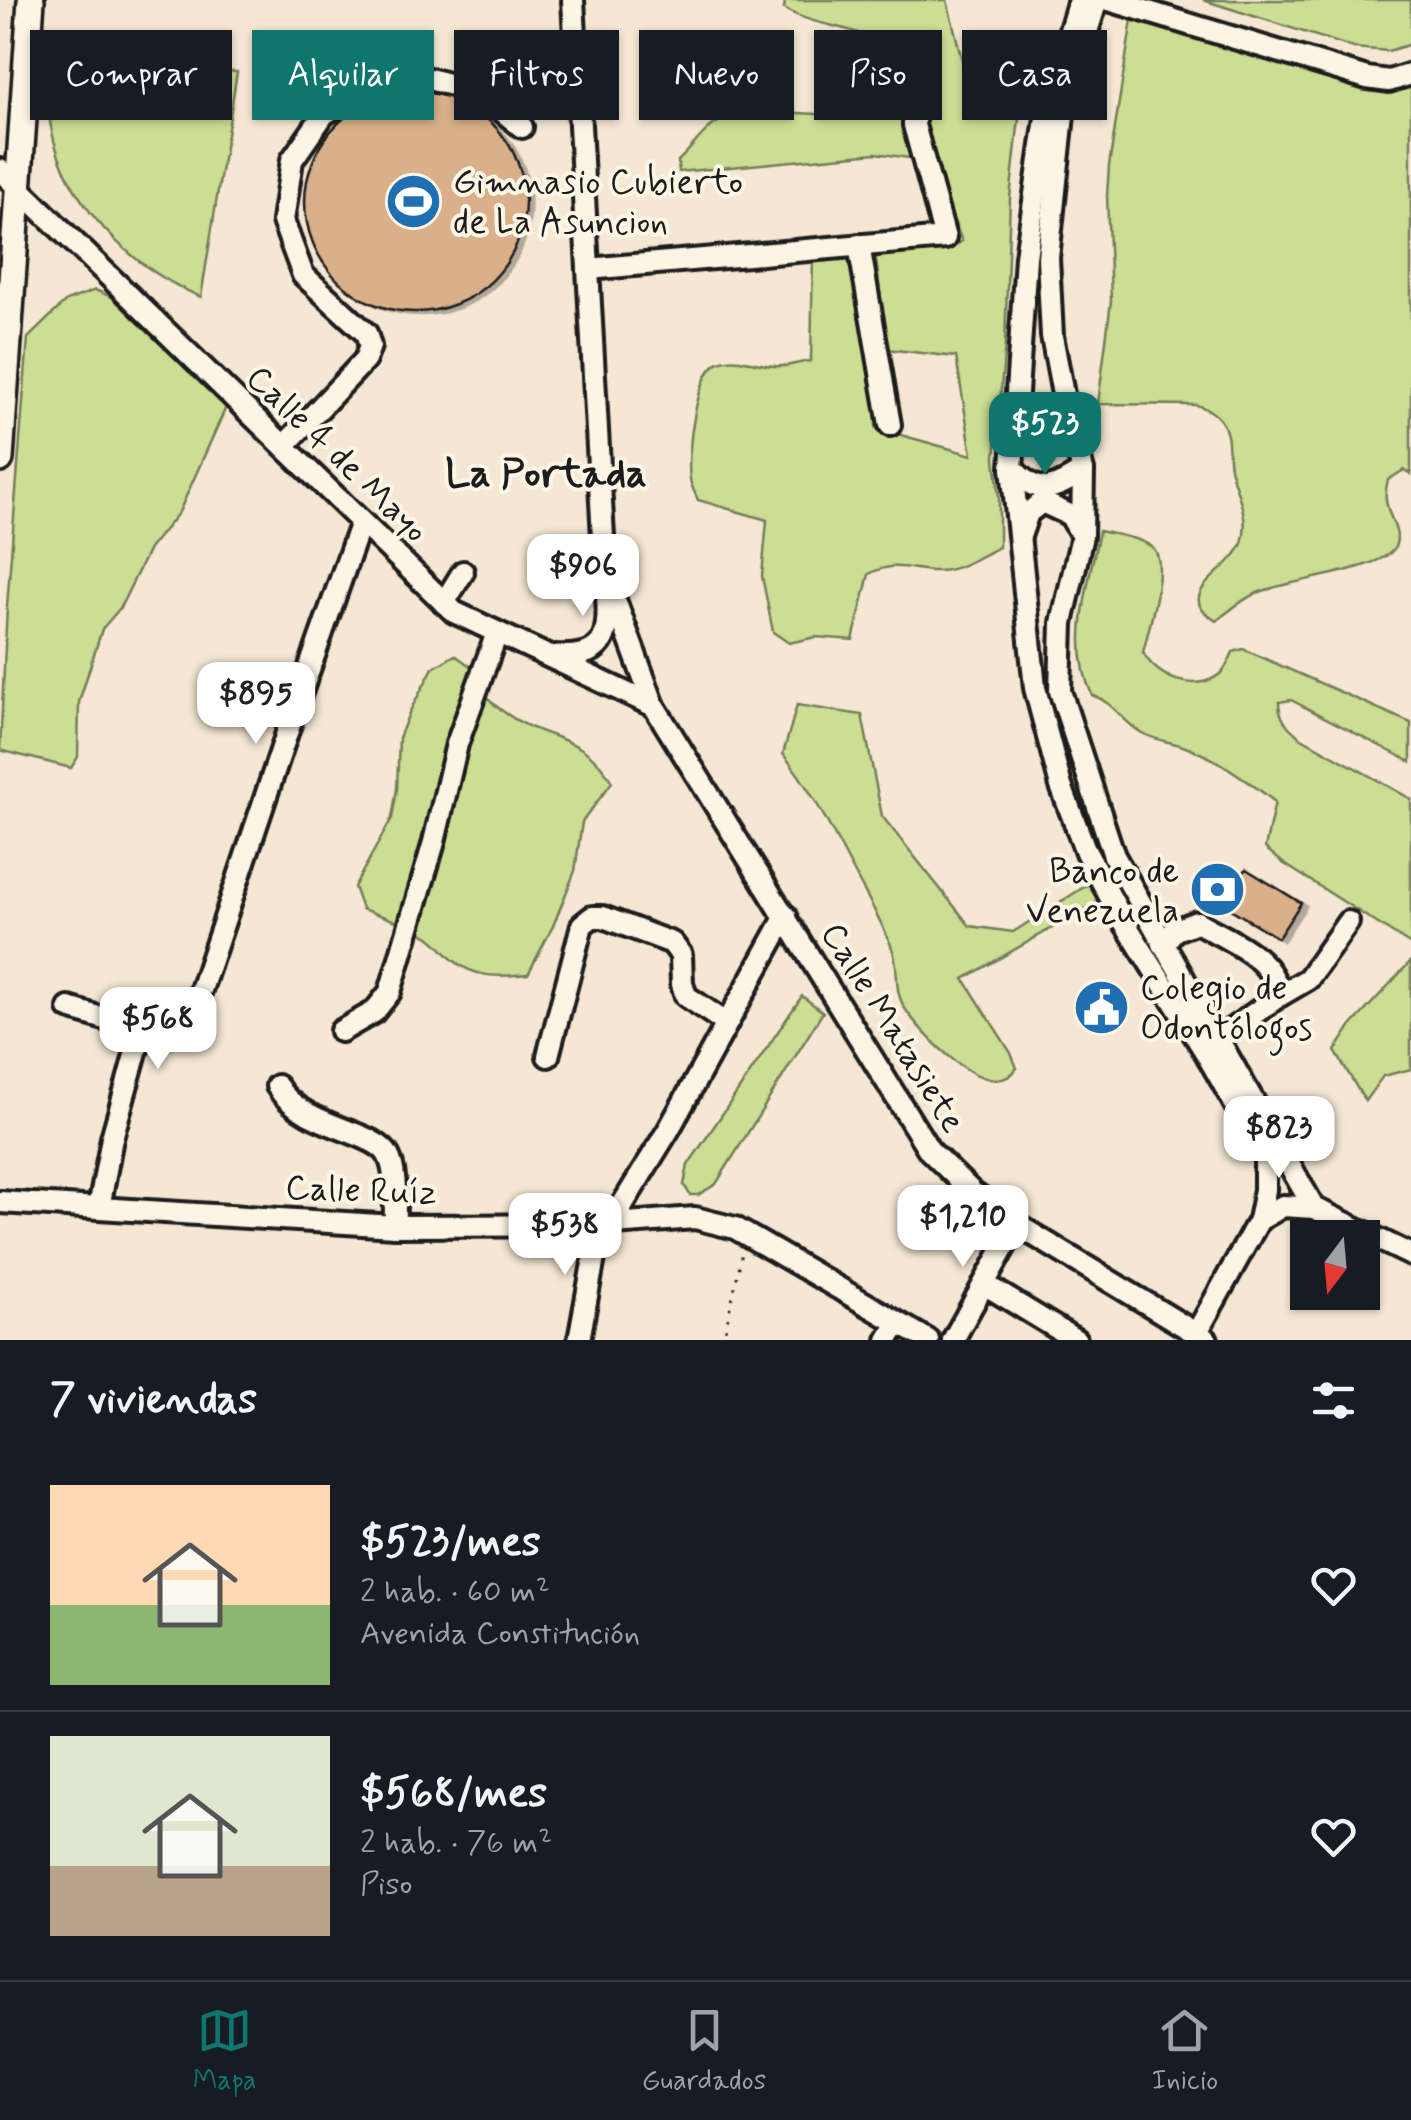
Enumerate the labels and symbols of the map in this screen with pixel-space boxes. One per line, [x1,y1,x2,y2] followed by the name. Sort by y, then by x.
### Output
[453,160,743,246] place label: Gimnasio Cubierto de La Asuncion
[384,171,444,231] sports icon: Gimnasio Cubierto de La Asuncion
[236,356,438,553] street label: Calle 4 de Mayo
[986,392,1104,477] pin: $523
[445,449,647,501] district label: La Portada
[524,534,642,619] pin: $906
[197,662,315,747] pin: $895
[1026,849,1179,935] place label: Banco de Venezuela
[1188,860,1248,920] bank icon: Banco de Venezuela
[809,914,975,1142] street label: Calle Matasiete
[1140,966,1312,1056] place label: Colegio de Odontólogos
[1071,977,1131,1037] public building icon: Colegio de Odontólogos
[99,987,217,1072] pin: $568
[1220,1096,1338,1181] pin: $823
[285,1165,437,1217] street label: Calle Ruíz
[882,1185,1044,1270] pin: $1,210
[506,1193,624,1278] pin: $538
[1290,1220,1380,1310] north arrow

